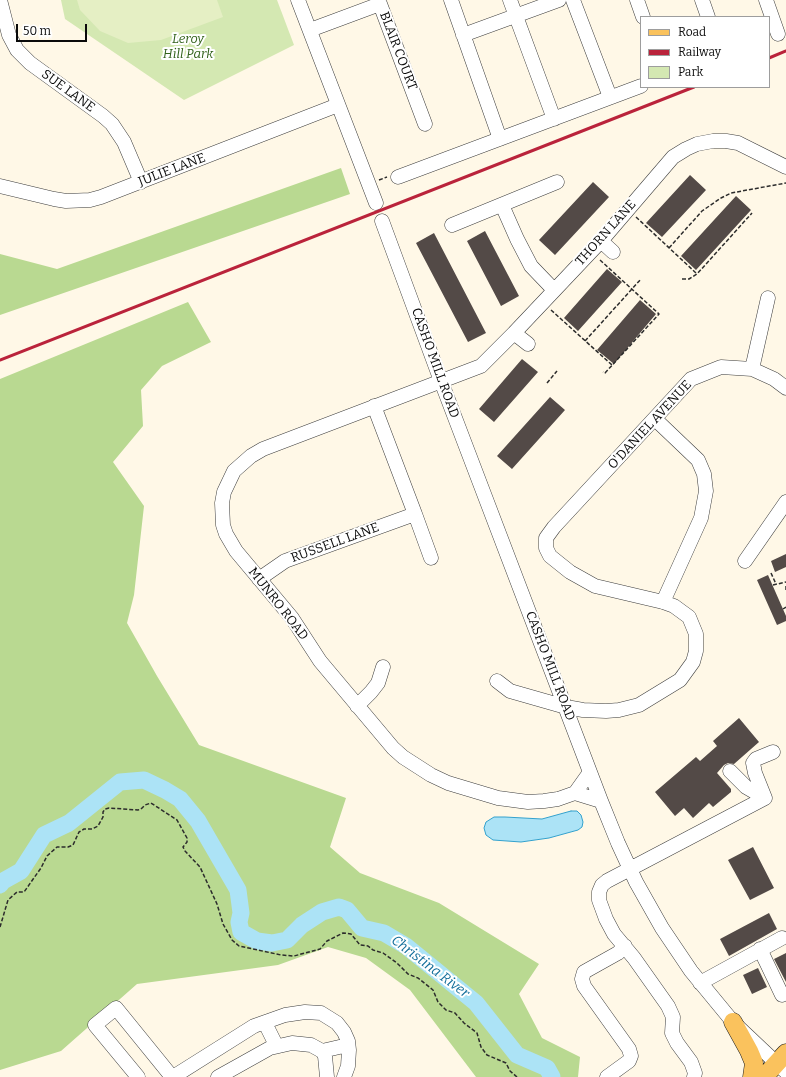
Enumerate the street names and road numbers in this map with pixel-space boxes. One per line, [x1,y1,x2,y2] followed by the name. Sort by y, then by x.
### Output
[376,10,420,92] street label: BLAIR COURT
[38,66,98,116] street label: SUE LANE
[136,150,208,190] street label: JULIE LANE
[572,197,640,269] street label: THORN LANE
[408,306,462,420] street label: CASHO MILL ROAD
[605,377,695,473] street label: O'DANIEL AVENUE
[289,520,381,566] street label: RUSSELL LANE
[245,565,311,643] street label: MUNRO ROAD
[522,609,578,723] street label: CASHO MILL ROAD

